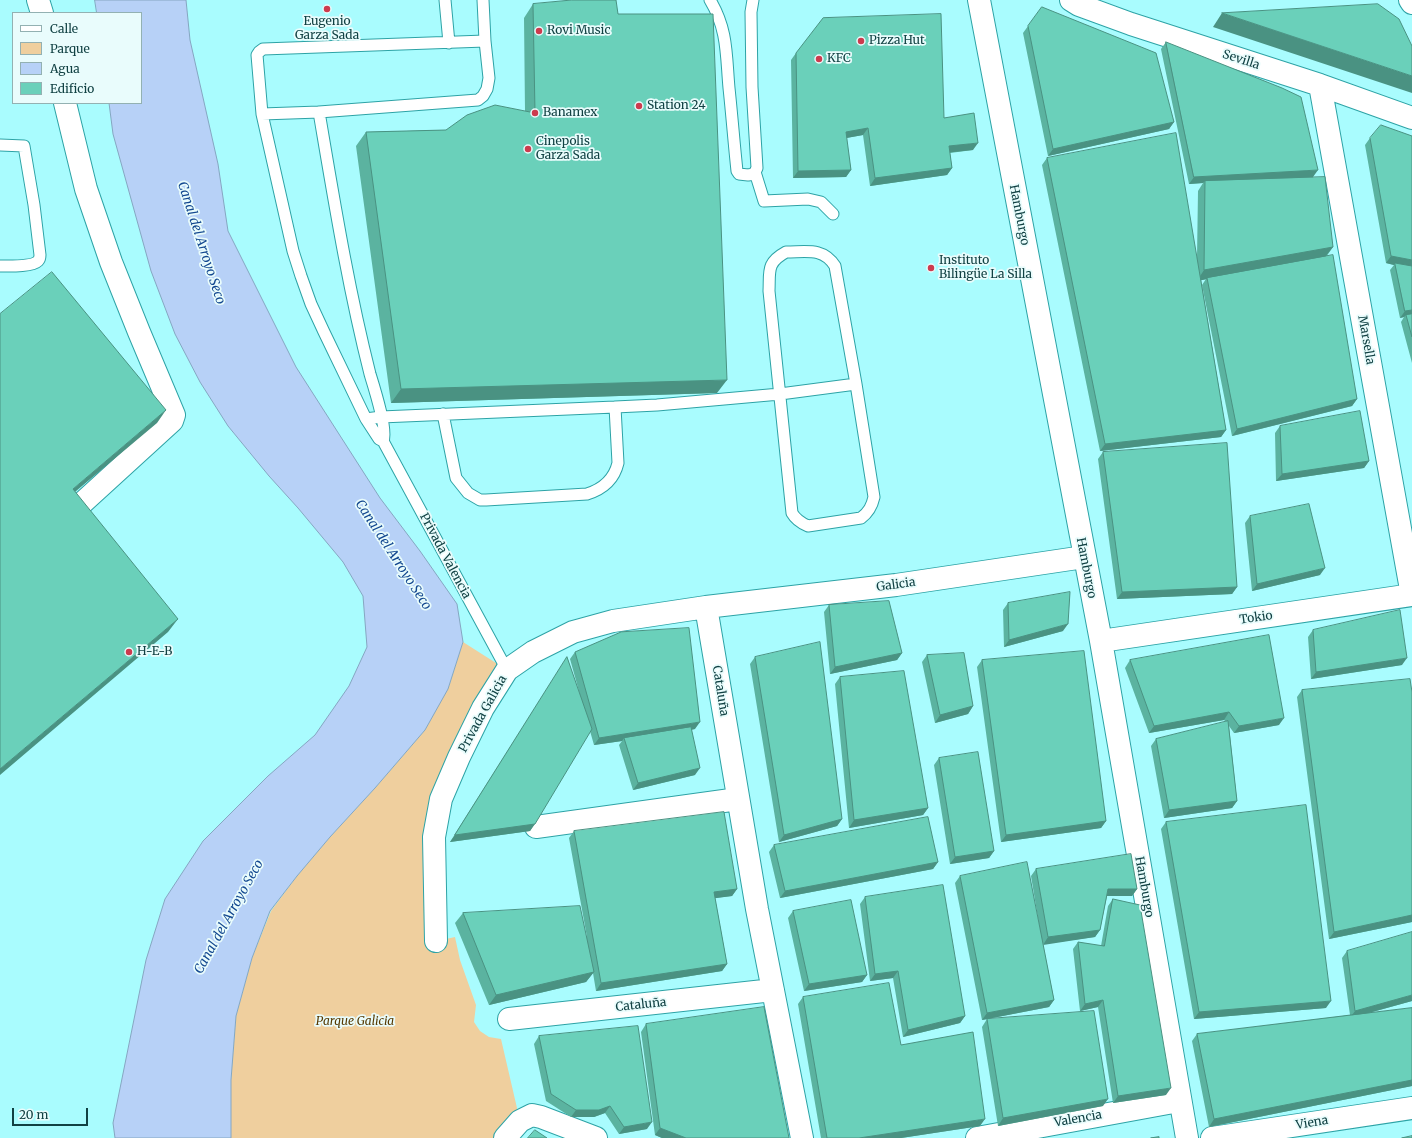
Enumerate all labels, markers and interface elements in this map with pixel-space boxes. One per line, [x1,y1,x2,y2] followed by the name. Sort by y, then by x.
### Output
[322,4,332,14] marker: Eugenio Garza Sada
[12,12,142,104] legend
[295,15,359,43] place label: Eugenio Garza Sada
[50,21,78,36] text: Calle
[547,24,610,38] place label: Rovi Music
[534,26,544,36] marker: Rovi Music
[869,34,925,48] place label: Pizza Hut
[856,36,866,46] marker: Pizza Hut
[50,41,90,56] text: Parque
[1221,47,1261,73] street label: Sevilla
[827,52,851,66] place label: KFC
[814,54,824,64] marker: KFC
[50,61,80,76] text: Agua
[50,81,94,96] text: Edificio
[647,99,706,113] place label: Station 24
[634,101,644,111] marker: Station 24
[543,106,597,120] place label: Banamex
[530,108,540,118] marker: Banamex
[536,135,600,163] place label: Cinepolis Garza Sada
[523,144,533,154] marker: Cinepolis Garza Sada
[174,180,228,306] water label: Canal del Arroyo Seco
[1006,183,1032,247] street label: Hamburgo
[939,254,1032,282] place label: Instituto Bilingüe La Silla
[926,263,936,273] marker: Instituto Bilingüe La Silla
[1355,314,1377,366] street label: Marsella
[352,497,434,613] water label: Canal del Arroyo Seco
[416,511,474,601] street label: Privada Valencia
[1073,536,1099,600] street label: Hamburgo
[876,575,916,595] street label: Galicia
[1239,609,1273,627] street label: Tokio
[137,645,172,659] place label: H-E-B
[124,647,134,657] marker: H-E-B
[709,665,731,717] street label: Cataluña
[456,673,510,755] street label: Privada Galicia
[1132,855,1156,919] street label: Hamburgo
[191,857,267,977] water label: Canal del Arroyo Seco
[615,995,667,1015] street label: Cataluña
[316,1015,394,1029] park label: Parque Galicia
[14,1100,90,1126] scale bar
[19,1107,48,1122] text: 20 m
[1053,1108,1103,1130] street label: Valencia
[1295,1113,1329,1133] street label: Viena

